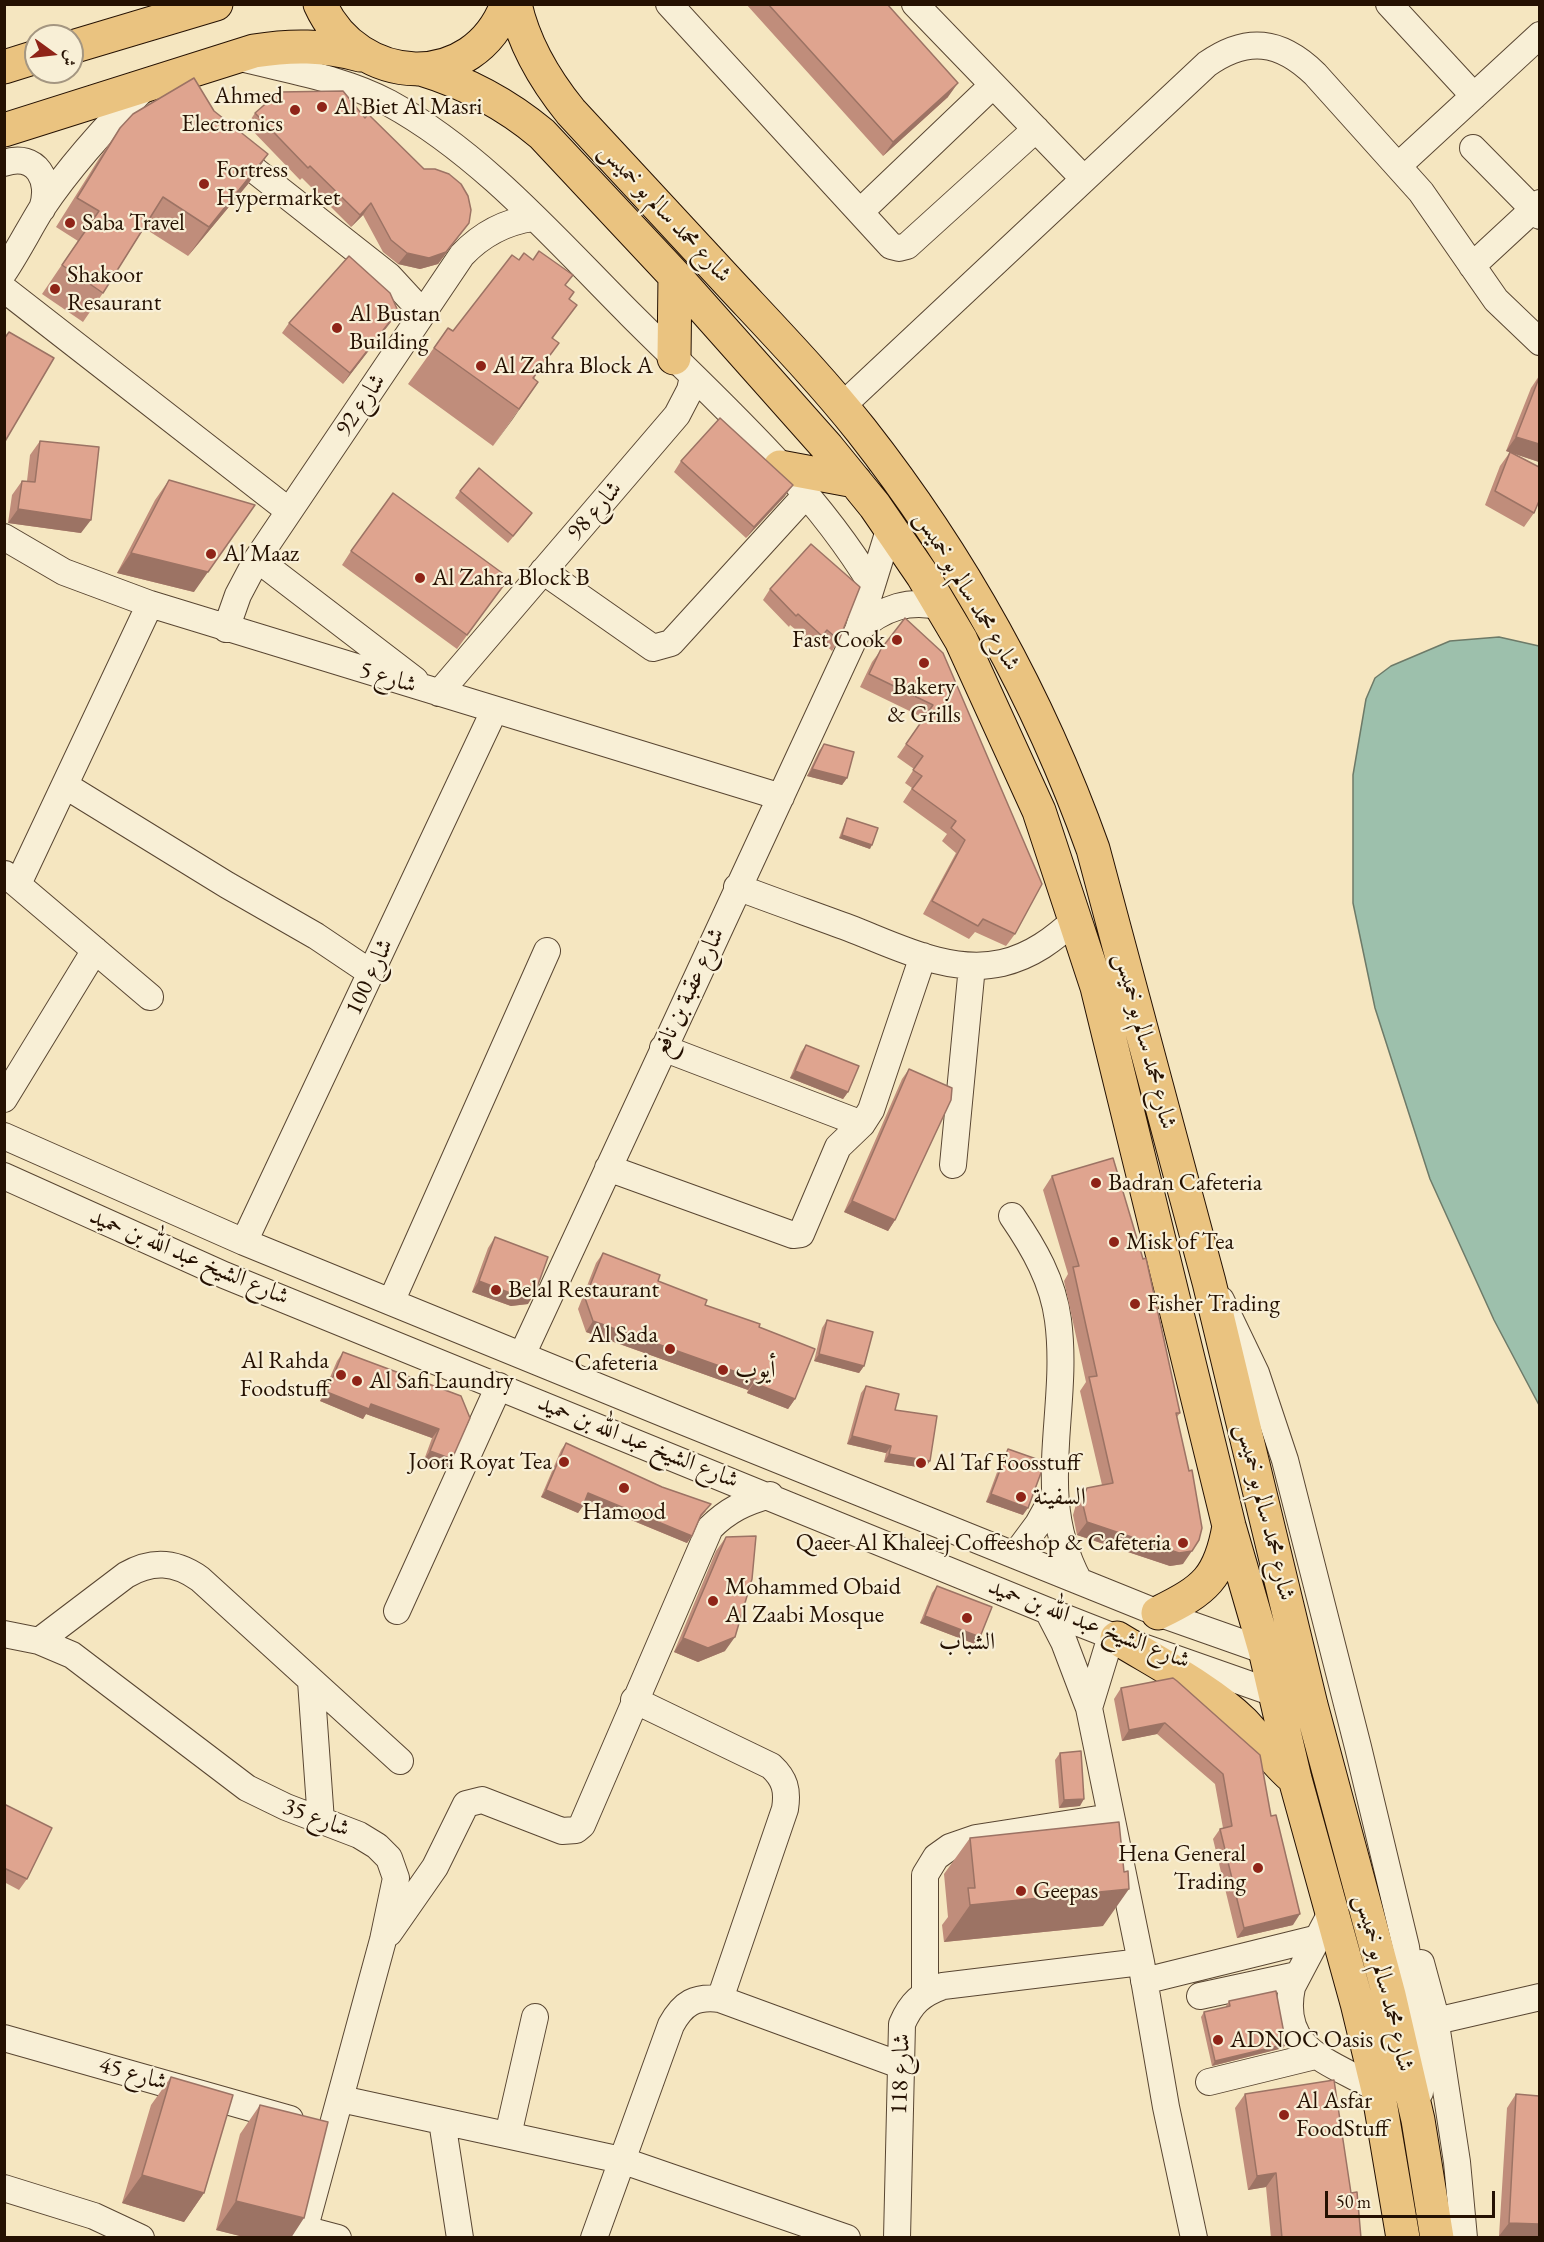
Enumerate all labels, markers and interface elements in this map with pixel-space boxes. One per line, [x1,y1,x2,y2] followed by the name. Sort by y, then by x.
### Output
[24,24,84,84] north arrow
[58,48,82,69] text: ش
[181,82,283,138] place label: Ahmed Electronics
[334,93,482,121] place label: Al Biet Al Masri
[315,100,329,114] marker: Al Biet Al Masri
[288,103,302,117] marker: Ahmed Electronics
[593,137,737,289] street label: شارع محمد سالم بو خميس
[216,156,340,212] place label: Fortress Hypermarket
[197,177,211,191] marker: Fortress Hypermarket
[82,209,185,237] place label: Saba Travel
[63,216,77,230] marker: Saba Travel
[67,261,161,317] place label: Shakoor Resaurant
[48,282,62,296] marker: Shakoor Resaurant
[349,300,440,356] place label: Al Bustan Building
[330,321,344,335] marker: Al Bustan Building
[493,352,653,380] place label: Al Zahra Block A
[474,359,488,373] marker: Al Zahra Block A
[330,368,392,442] street label: شارع 92
[561,475,629,547] street label: شارع 98
[908,506,1026,676] street label: شارع محمد سالم بو خميس
[223,540,299,568] place label: Al Maaz
[204,547,218,561] marker: Al Maaz
[432,564,590,592] place label: Al Zahra Block B
[413,571,427,585] marker: Al Zahra Block B
[792,626,885,654] place label: Fast Cook
[890,633,904,647] marker: Fast Cook
[356,656,420,700] street label: شارع 5
[917,656,931,670] marker: Bakery & Grills
[887,673,961,729] place label: Bakery & Grills
[647,923,731,1061] street label: شارع عقبة بن نافع
[340,934,400,1020] street label: شارع 100
[1108,950,1182,1132] street label: شارع محمد سالم بو خميس
[1108,1169,1262,1197] place label: Badran Cafeteria
[1089,1176,1103,1190] marker: Badran Cafeteria
[85,1202,293,1312] street label: شارع الشيخ عبد الله بن حميد
[1126,1228,1234,1256] place label: Misk of Tea
[1107,1235,1121,1249] marker: Misk of Tea
[508,1276,659,1304] place label: Belal Restaurant
[489,1283,503,1297] marker: Belal Restaurant
[1147,1290,1280,1318] place label: Fisher Trading
[1128,1297,1142,1311] marker: Fisher Trading
[575,1321,658,1377] place label: Al Sada Cafeteria
[663,1342,677,1356] marker: Al Sada Cafeteria
[240,1347,329,1403] place label: Al Rahda Foodstuff
[735,1356,776,1384] place label: أيوب
[716,1363,730,1377] marker: أيوب
[369,1367,514,1395] place label: Al Safi Laundry
[334,1368,348,1382] marker: Al Rahda Foodstuff
[350,1374,364,1388] marker: Al Safi Laundry
[533,1389,743,1495] street label: شارع الشيخ عبد الله بن حميد
[1229,1420,1301,1604] street label: شارع محمد سالم بو خميس
[408,1448,552,1476] place label: Joori Royat Tea
[933,1449,1081,1477] place label: Al Taf Foosstuff
[557,1455,571,1469] marker: Joori Royat Tea
[914,1456,928,1470] marker: Al Taf Foosstuff
[617,1481,631,1495] marker: Hamood
[1033,1483,1086,1511] place label: السفينة
[1014,1490,1028,1504] marker: السفينة
[582,1498,666,1526] place label: Hamood
[796,1529,1171,1557] place label: Qaeer Al Khaleej Coffeeshop & Cafeteria
[1176,1536,1190,1550] marker: Qaeer Al Khaleej Coffeeshop & Cafeteria
[984,1572,1194,1676] street label: شارع الشيخ عبد الله بن حميد
[725,1573,901,1629] place label: Mohammed Obaid Al Zaabi Mosque
[706,1594,720,1608] marker: Mohammed Obaid Al Zaabi Mosque
[960,1611,974,1625] marker: الشباب
[939,1628,995,1656] place label: الشباب
[278,1792,354,1844] street label: شارع 35
[1118,1840,1246,1896] place label: Hena General Trading
[1251,1861,1265,1875] marker: Hena General Trading
[1033,1877,1098,1905] place label: Geepas
[1014,1884,1028,1898] marker: Geepas
[1348,1891,1420,2075] street label: شارع محمد سالم بو خميس
[1230,2026,1373,2054] place label: ADNOC Oasis
[885,2033,917,2115] street label: شارع 118
[1211,2033,1225,2047] marker: ADNOC Oasis
[96,2051,170,2097] street label: شارع 45
[1296,2087,1389,2143] place label: Al Asfar FoodStuff
[1277,2108,1291,2122] marker: Al Asfar FoodStuff
[1328,2179,1498,2217] scale bar
[1336,2190,1371,2213] text: 50 m

